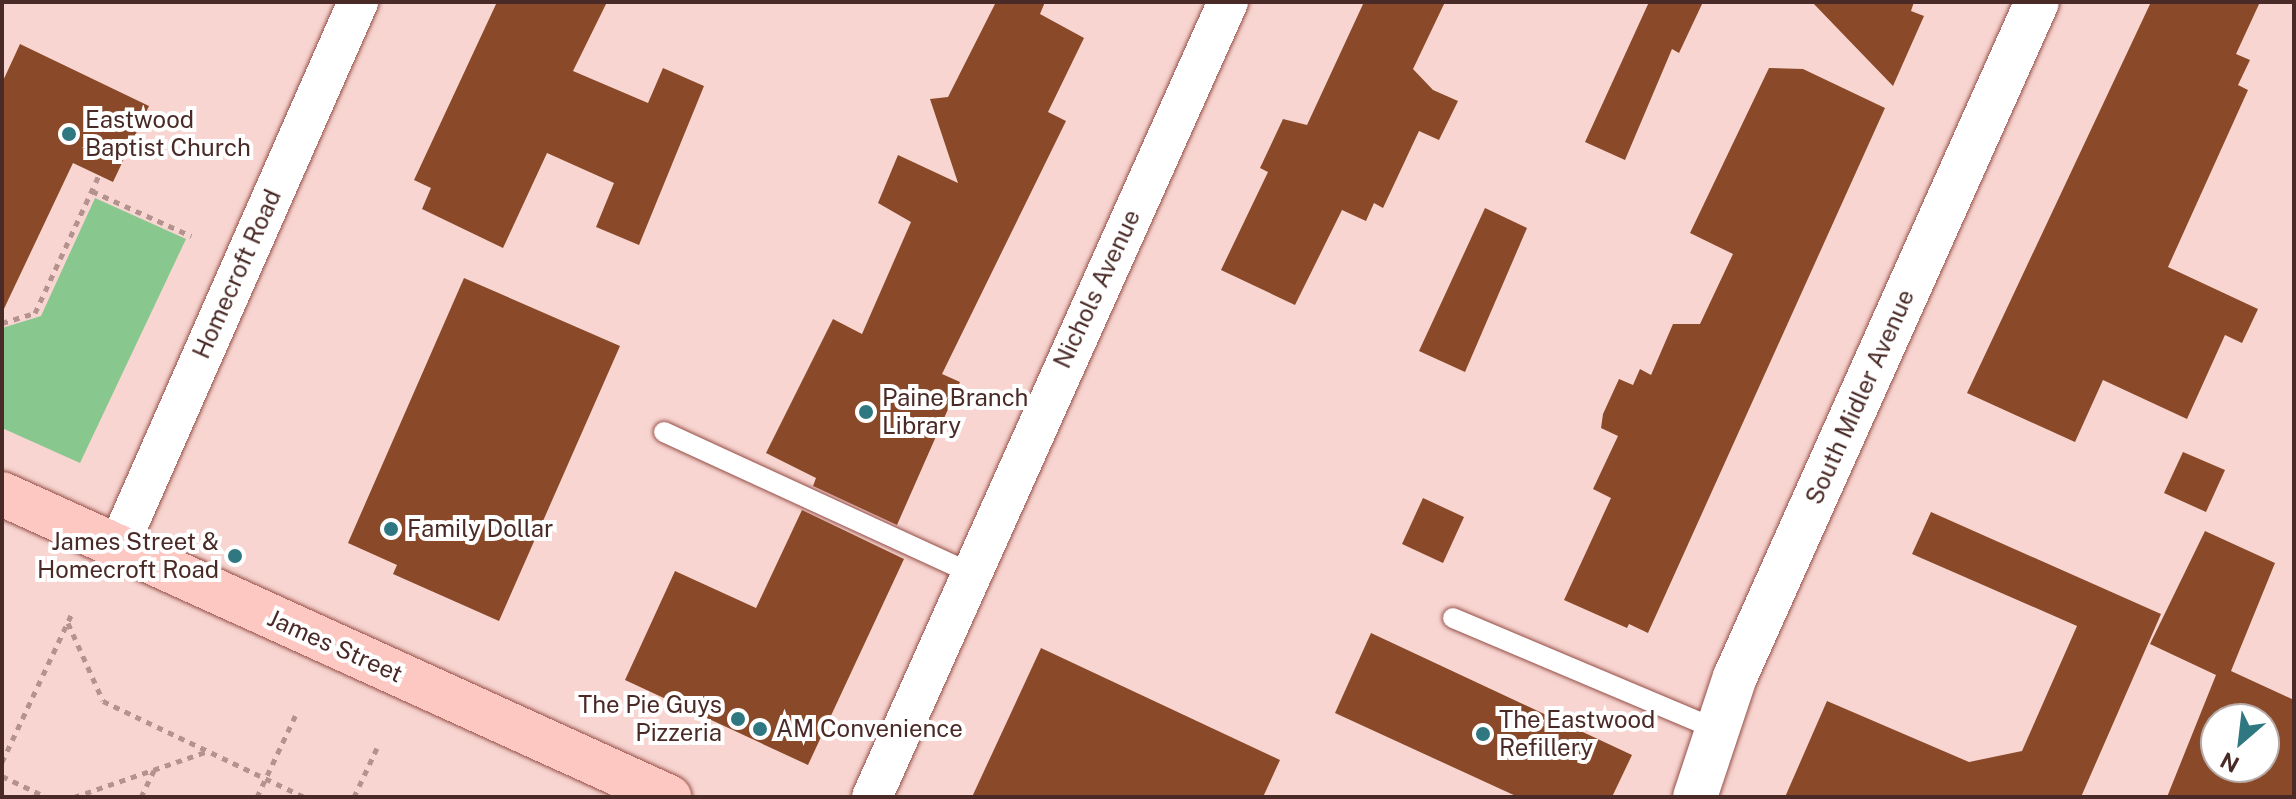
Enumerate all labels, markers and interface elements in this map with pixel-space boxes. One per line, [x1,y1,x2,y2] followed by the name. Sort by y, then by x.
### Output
[85,106,251,162] place label: Eastwood Baptist Church
[60,125,78,143] marker: Eastwood Baptist Church
[187,185,287,363] street label: Homecroft Road
[1048,205,1146,373] street label: Nichols Avenue
[1800,285,1920,509] street label: South Midler Avenue
[882,384,1029,440] place label: Paine Branch Library
[857,403,875,421] marker: Paine Branch Library
[407,515,554,543] place label: Family Dollar
[382,520,400,538] marker: Family Dollar
[37,528,219,584] place label: James Street & Homecroft Road
[226,547,244,565] marker: James Street & Homecroft Road
[263,603,407,689] street label: James Street
[578,691,722,747] place label: The Pie Guys Pizzeria
[2200,703,2280,783] north arrow
[1499,706,1656,762] place label: The Eastwood Refillery
[729,710,747,728] marker: The Pie Guys Pizzeria
[776,715,963,743] place label: AM Convenience
[751,720,769,738] marker: AM Convenience
[1474,725,1492,743] marker: The Eastwood Refillery
[2216,747,2243,778] text: N

